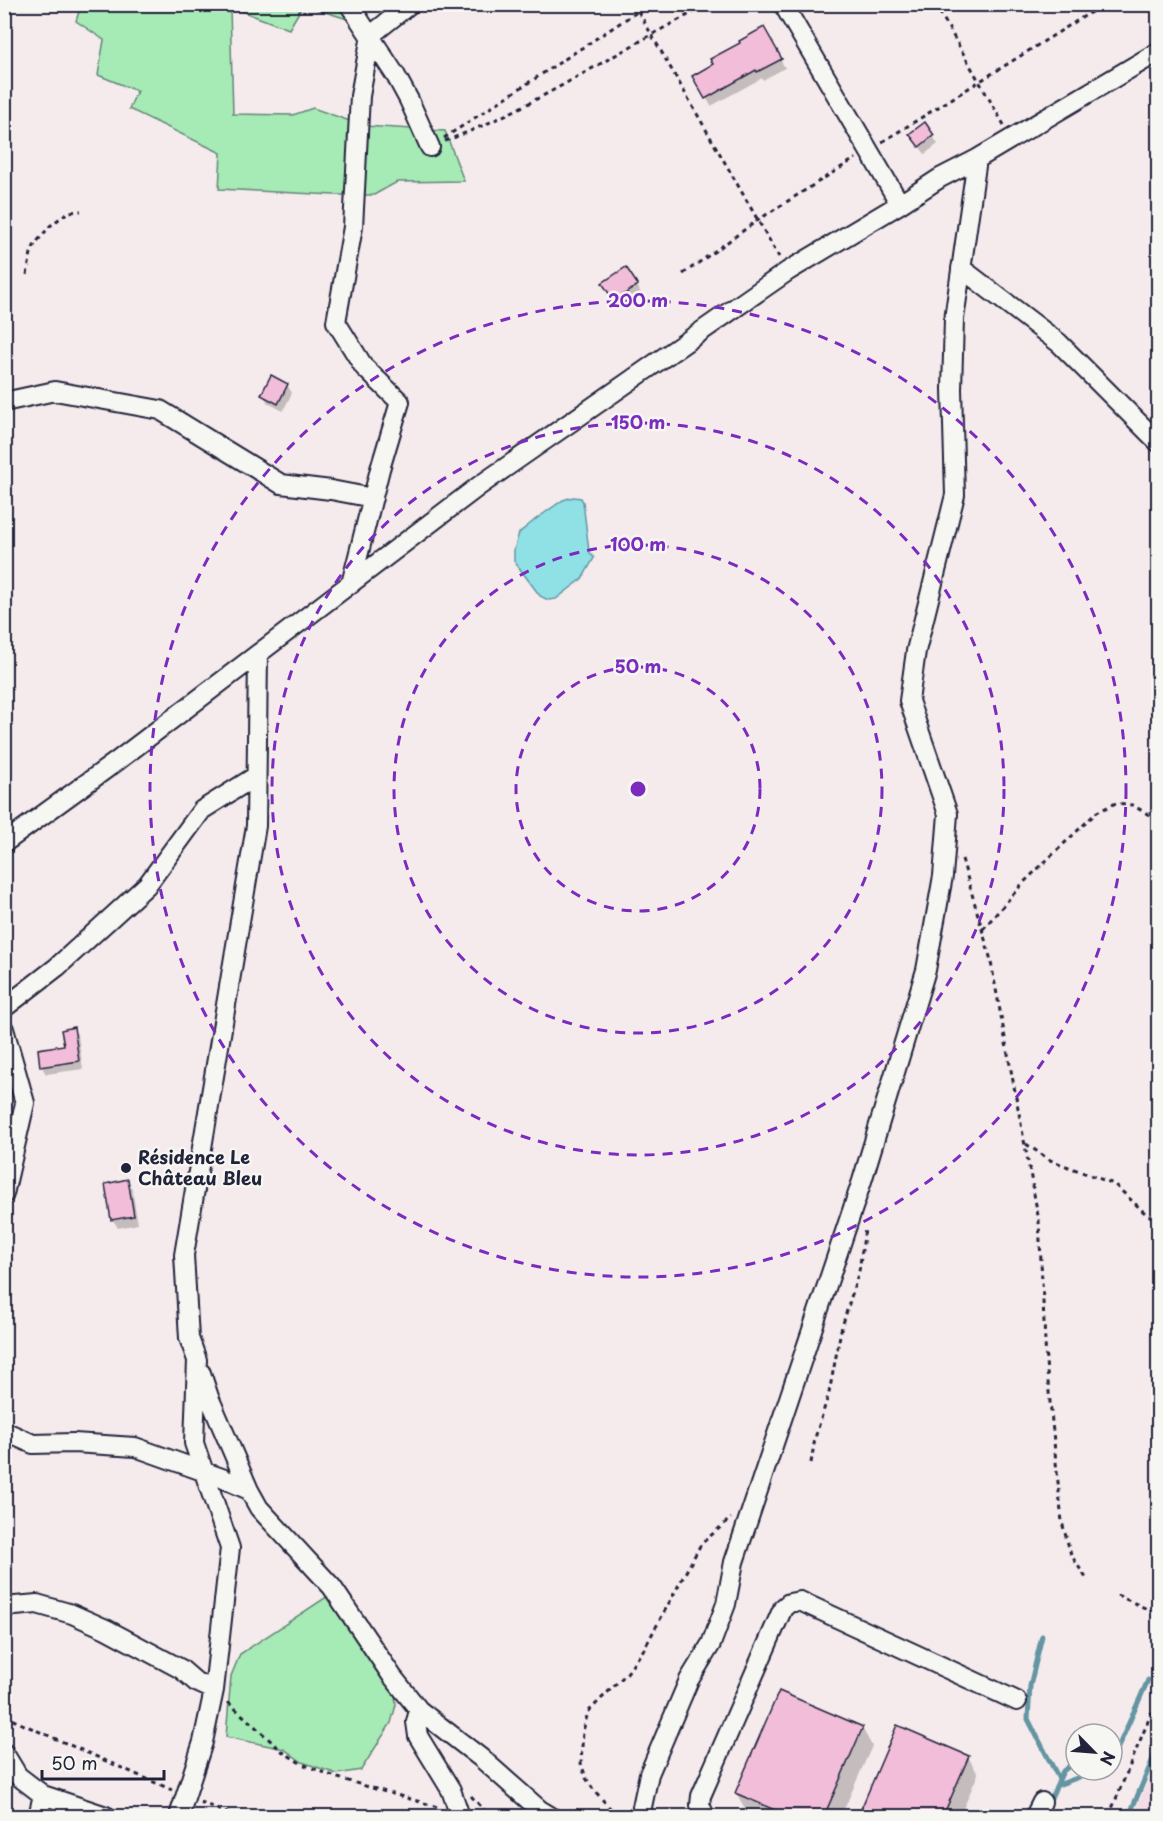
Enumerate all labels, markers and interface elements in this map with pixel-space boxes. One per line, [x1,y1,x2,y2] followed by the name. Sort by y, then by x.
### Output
[608,286,668,313] text: 200 m
[611,408,665,435] text: 150 m
[610,530,666,557] text: 100 m
[615,652,661,679] text: 50 m
[628,779,648,799] centre of rings
[138,1143,262,1191] place label: Résidence Le Château Bleu
[119,1161,133,1175] marker: Résidence Le Château Bleu
[1064,1722,1124,1782] north arrow
[42,1743,164,1781] scale bar
[1095,1748,1122,1770] text: N
[51,1749,98,1776] text: 50 m

